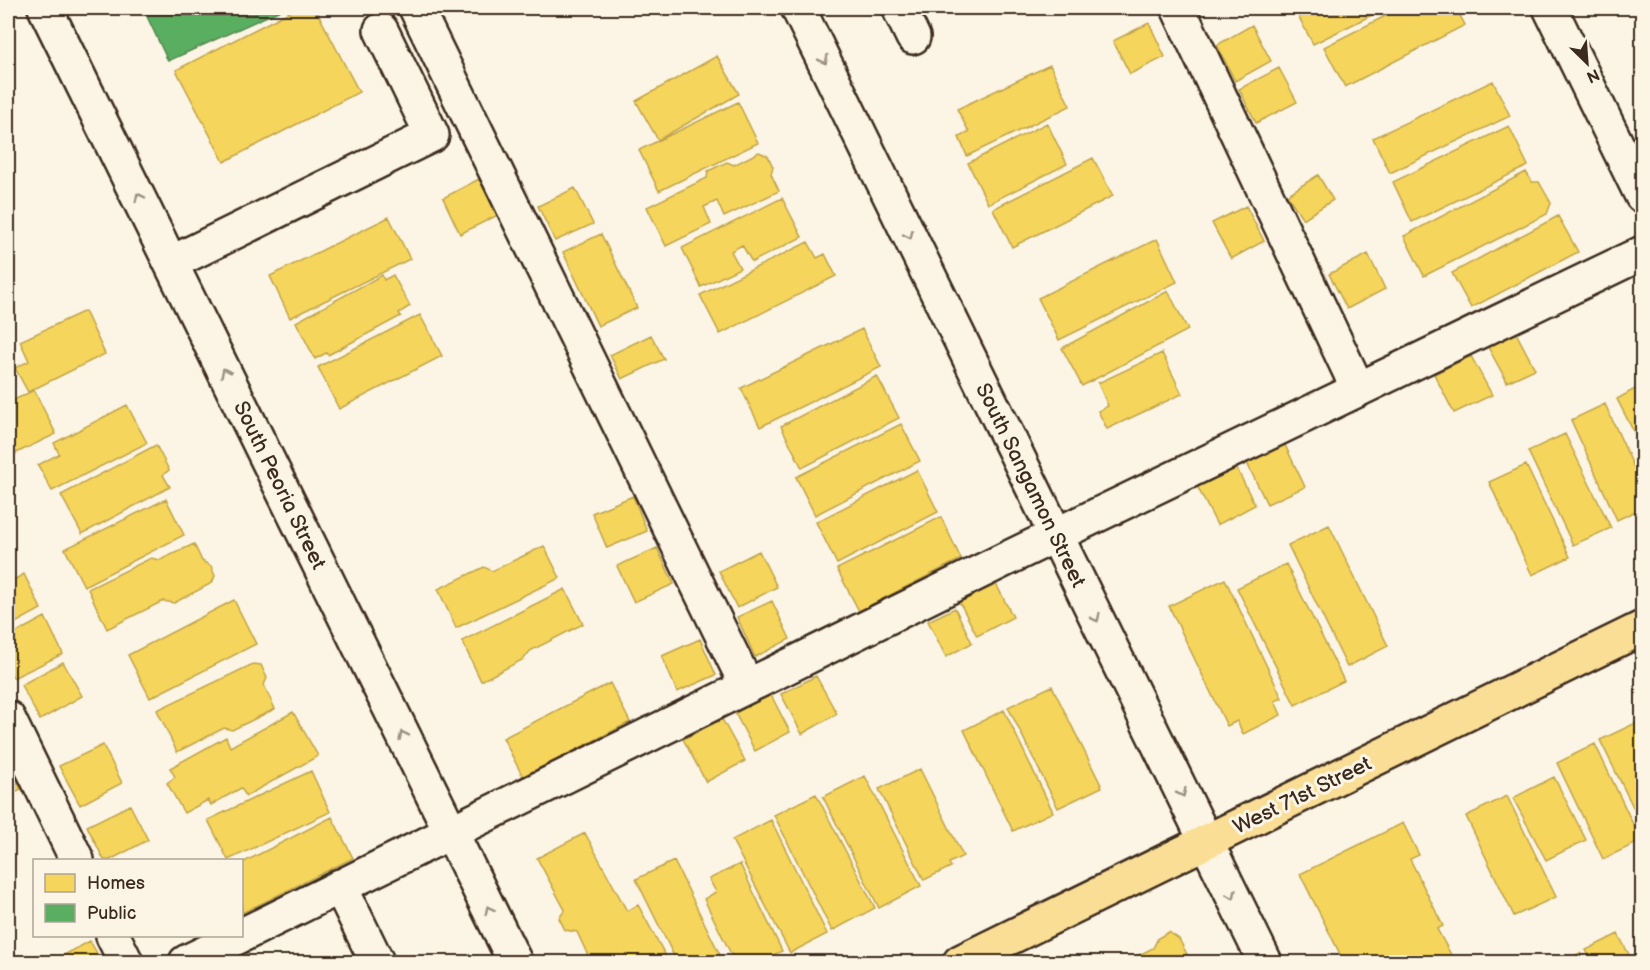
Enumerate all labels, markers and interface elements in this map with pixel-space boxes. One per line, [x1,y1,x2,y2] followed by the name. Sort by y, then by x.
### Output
[1557,33,1617,93] north arrow
[816,54,828,65] one-way arrow
[1583,64,1602,86] text: N
[134,192,146,203] one-way arrow
[902,229,914,240] one-way arrow
[220,367,232,378] one-way arrow
[970,379,1091,592] street label: South Sangamon Street
[228,397,331,574] street label: South Peoria Street
[1089,611,1101,622] one-way arrow
[399,730,411,741] one-way arrow
[1229,751,1376,840] street label: West 71st Street
[1175,787,1187,798] one-way arrow
[33,859,243,937] legend
[87,873,145,894] text: Homes
[1225,888,1236,899] one-way arrow
[87,903,136,924] text: Public
[485,905,497,916] one-way arrow

